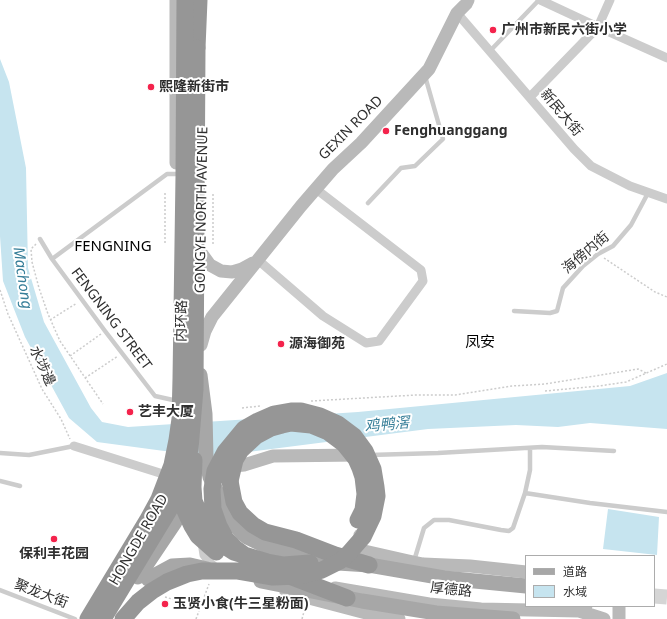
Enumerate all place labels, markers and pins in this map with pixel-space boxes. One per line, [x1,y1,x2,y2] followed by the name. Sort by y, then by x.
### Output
[501,22,627,38] place label: 广州市新民六街小学
[488,25,498,35] marker: 广州市新民六街小学
[159,79,229,95] place label: 熙隆新街市
[146,82,156,92] marker: 熙隆新街市
[394,123,508,139] place label: Fenghuanggang
[381,126,391,136] marker: Fenghuanggang
[289,336,345,352] place label: 源海御苑
[276,339,286,349] marker: 源海御苑
[138,404,194,420] place label: 艺丰大厦
[125,407,135,417] marker: 艺丰大厦
[49,534,59,544] marker: 保利丰花园
[19,546,89,562] place label: 保利丰花园
[173,596,308,612] place label: 玉贤小食(牛三星粉面)
[160,599,170,609] marker: 玉贤小食(牛三星粉面)

